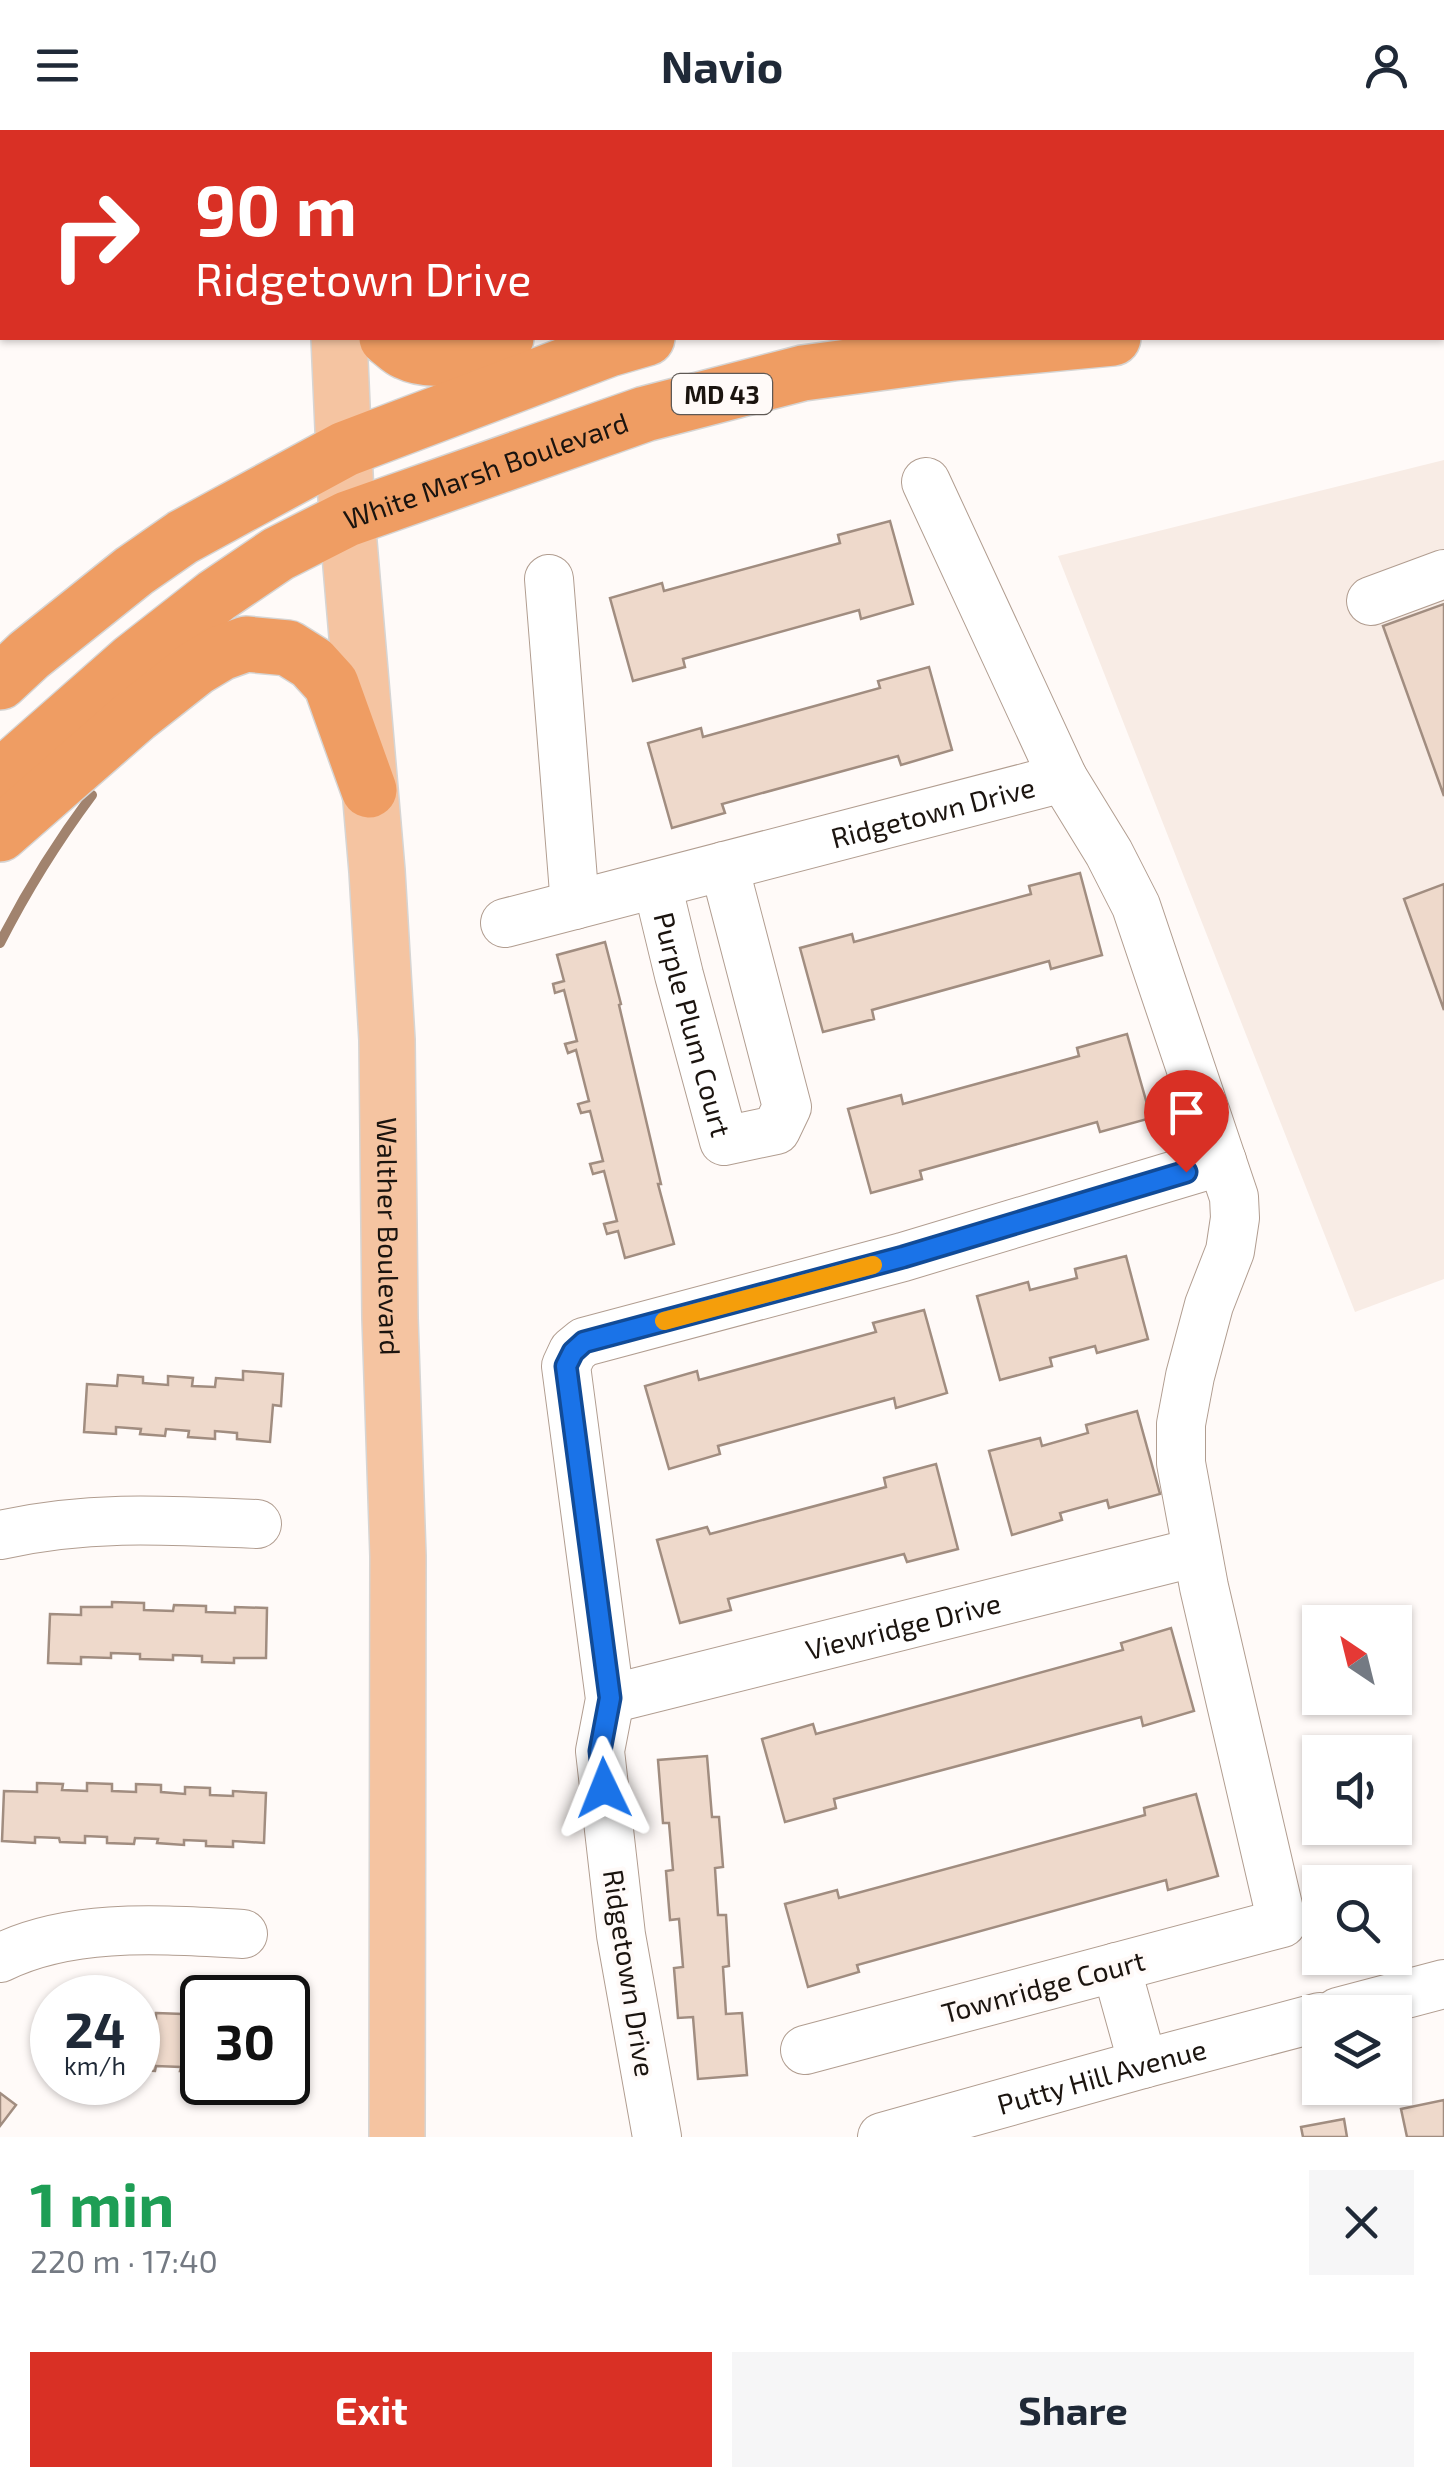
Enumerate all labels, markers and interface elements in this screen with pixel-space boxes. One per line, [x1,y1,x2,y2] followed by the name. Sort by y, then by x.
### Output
[30,38,85,93] icon: menu
[661,38,783,92] text: Navio
[1359,38,1414,93] icon: person
[195,166,357,250] text: 90 m
[30,170,160,300] icon: right
[195,251,532,305] text: Ridgetown Drive
[672,374,772,414] road number: MD 43
[339,404,633,536] street label: White Marsh Boulevard
[827,769,1038,855] street label: Ridgetown Drive
[647,909,739,1140] street label: Purple Plum Court
[1144,1070,1229,1173] pin
[1159,1085,1214,1140] icon: arrive
[371,1117,408,1356] street label: Walther Boulevard
[802,1585,1004,1666] street label: Viewridge Drive
[1302,1605,1412,1715] north arrow
[1302,1605,1412,2105] map controls
[1302,1735,1412,1845] button: sound
[552,1736,656,1840] position arrow
[1302,1865,1412,1975] button: search
[597,1867,663,2079] street label: Ridgetown Drive
[938,1943,1148,2029] street label: Townridge Court
[180,1975,310,2105] speed limit sign: 30
[1302,1995,1412,2105] button: layers
[65,1998,125,2058] text: 24
[993,2031,1210,2121] street label: Putty Hill Avenue
[64,2050,126,2080] text: km/h
[30,2167,174,2239] text: 1 min
[1309,2170,1414,2275] button: close
[30,2241,218,2279] text: 220 m · 17:40
[30,2352,712,2467] button: Exit
[732,2352,1414,2467] button: Share

